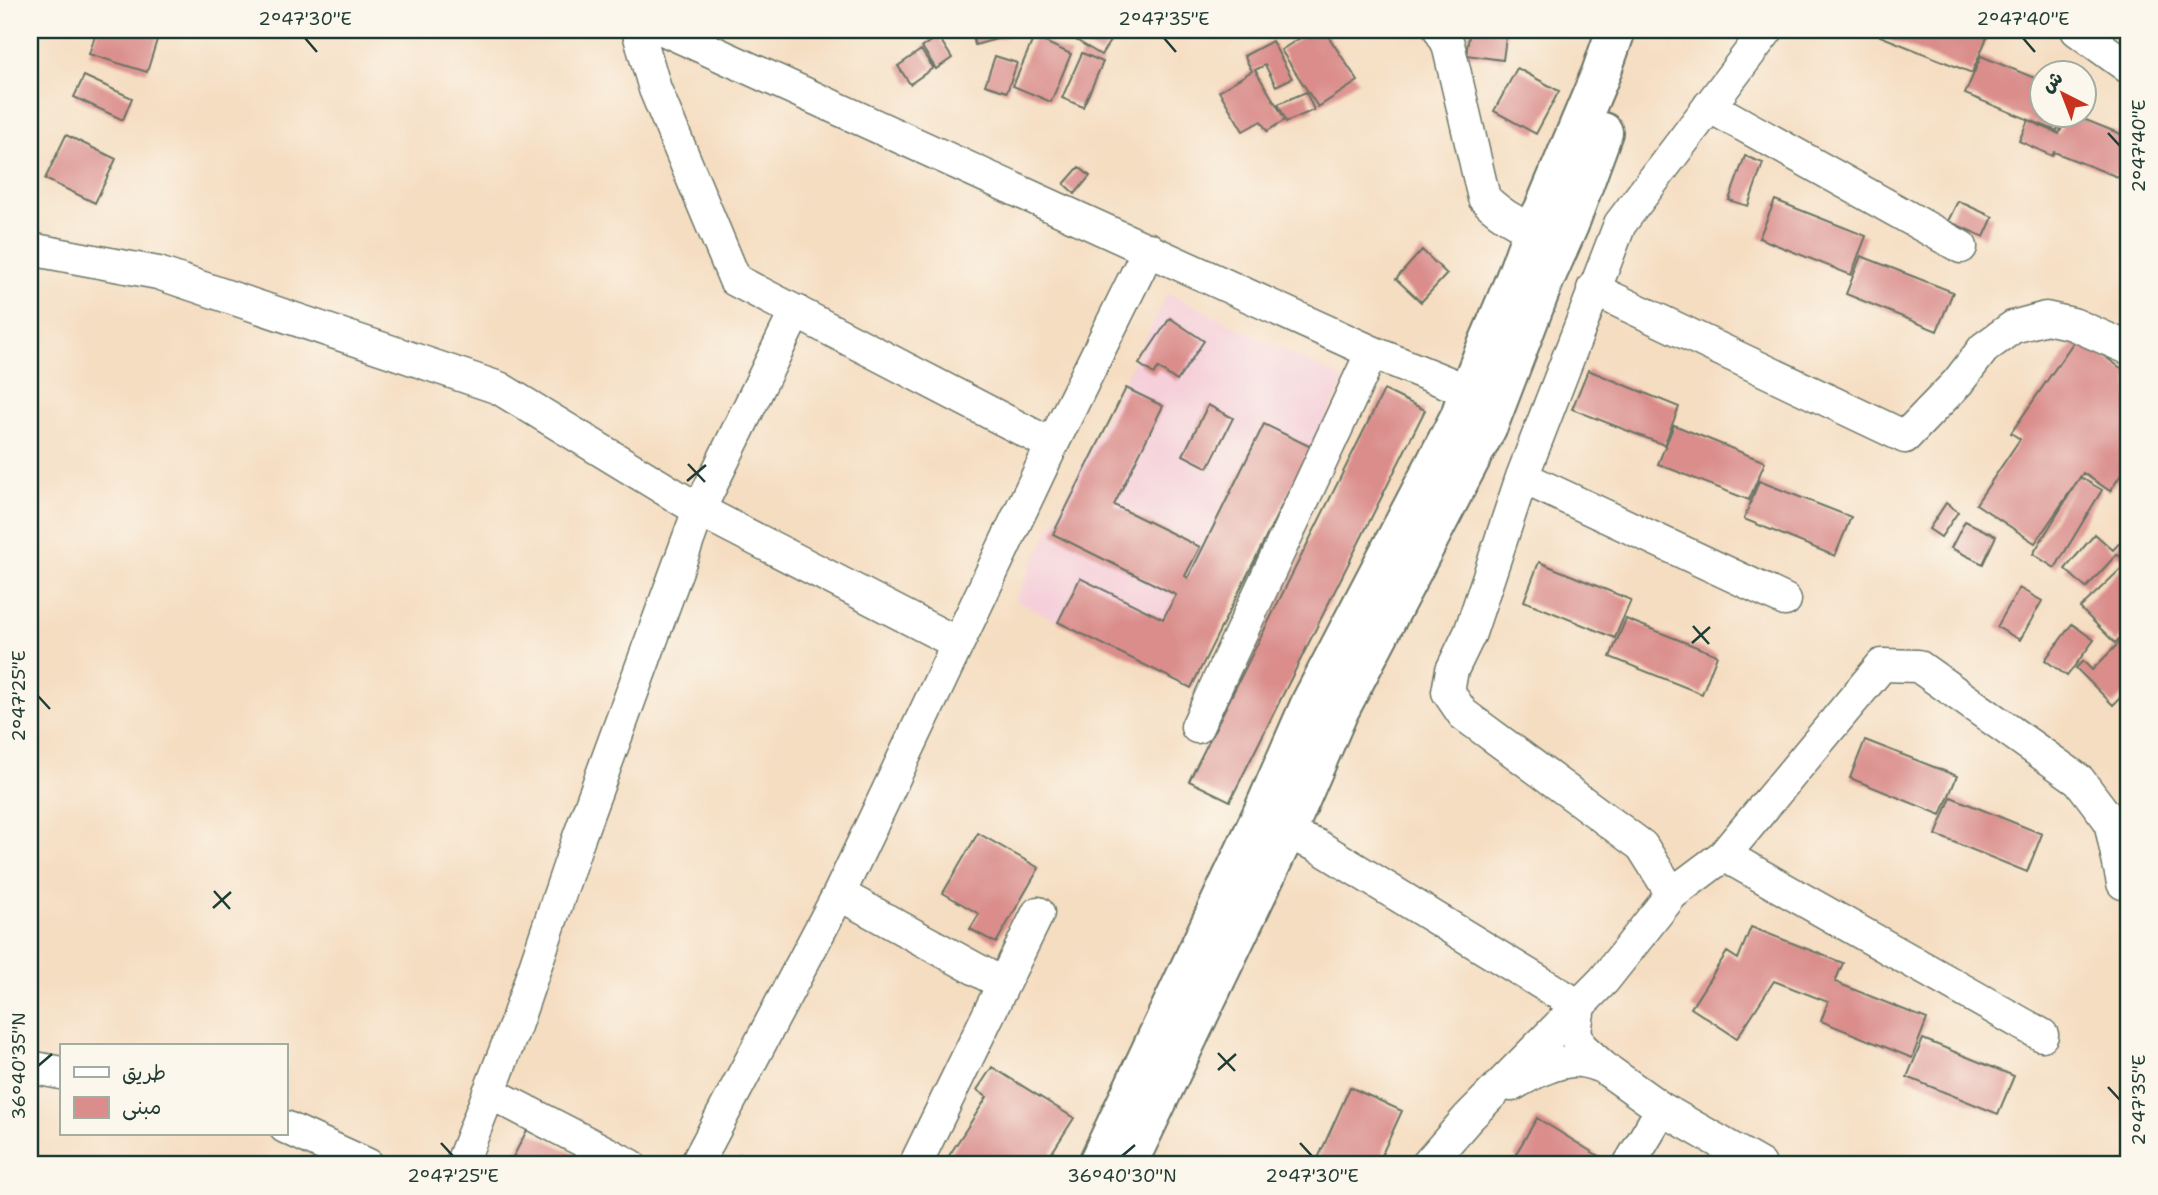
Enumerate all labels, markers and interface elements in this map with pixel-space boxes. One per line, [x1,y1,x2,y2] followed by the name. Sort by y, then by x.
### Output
[258,7,352,31] text: 2°47'30"E
[1118,7,1210,31] text: 2°47'35"E
[1976,7,2070,31] text: 2°47'40"E
[2028,60,2098,130] north arrow
[2036,65,2068,98] text: ش
[2127,99,2151,193] text: 2°47'40"E
[7,650,31,742] text: 2°47'25"E
[7,1012,31,1120] text: 36°40'35"N
[60,1044,287,1136] legend
[2127,1054,2151,1146] text: 2°47'35"E
[122,1059,166,1087] text: طريق
[122,1093,161,1121] text: مبنى
[407,1164,499,1188] text: 2°47'25"E
[1067,1164,1177,1188] text: 36°40'30"N
[1265,1164,1359,1188] text: 2°47'30"E

